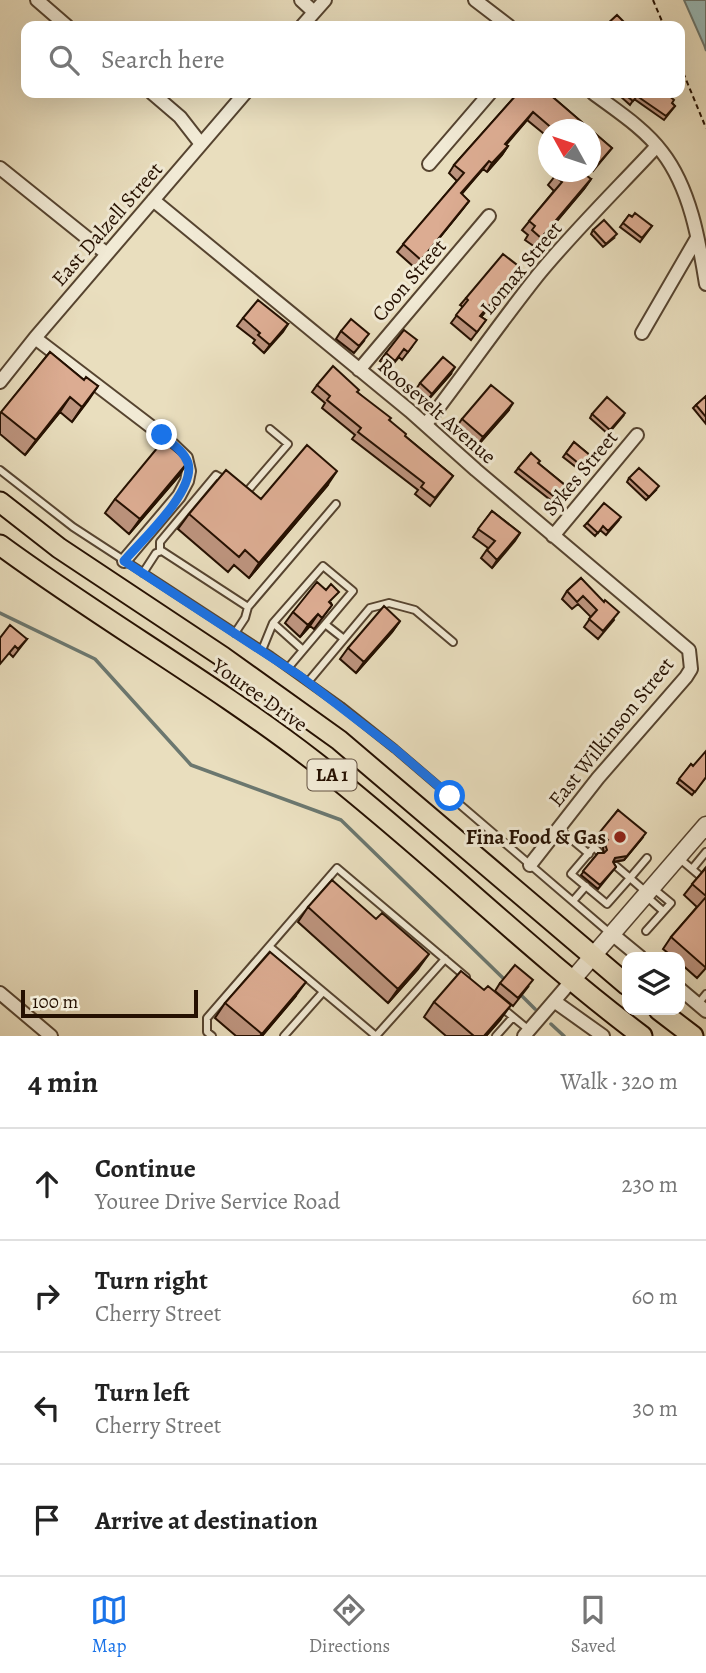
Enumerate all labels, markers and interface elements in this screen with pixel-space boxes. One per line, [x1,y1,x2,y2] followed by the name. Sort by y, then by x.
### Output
[21,21,685,98] search box
[45,41,83,79] icon: search
[101,42,225,77] text: Search here
[538,119,601,182] north arrow
[45,156,169,292] street label: East Dalzell Street
[474,215,568,321] street label: Lomax Street
[365,233,453,327] street label: Coon Street
[372,352,502,470] street label: Roosevelt Avenue
[146,419,177,450] route end
[536,424,624,522] street label: Sykes Street
[206,651,313,738] street label: Youree Drive
[542,651,680,813] street label: East Wilkinson Street
[308,760,356,790] road number: LA 1
[434,780,465,811] route start
[466,823,606,851] place label: Fina Food & Gas
[612,829,628,845] marker: Fina Food & Gas
[622,952,685,1015] map controls
[622,952,685,1015] button: layers
[21,987,198,1019] scale bar
[32,989,78,1015] text: 100 m
[28,1062,98,1102] text: 4 min
[561,1066,678,1097] text: Walk · 320 m
[95,1151,196,1186] text: Continue
[28,1165,66,1203] icon: ahead
[622,1169,678,1200] text: 230 m
[95,1186,340,1217] text: Youree Drive Service Road
[95,1263,208,1298] text: Turn right
[28,1277,66,1315] icon: right
[631,1281,678,1312] text: 60 m
[95,1298,221,1329] text: Cherry Street
[95,1375,190,1410] text: Turn left
[28,1389,66,1427] icon: left
[632,1393,678,1424] text: 30 m
[95,1410,221,1441] text: Cherry Street
[28,1501,66,1539] icon: arrive
[95,1503,318,1538] text: Arrive at destination
[90,1591,128,1659] tab: Map
[309,1591,390,1659] tab: Directions
[571,1591,616,1659] tab: Saved

